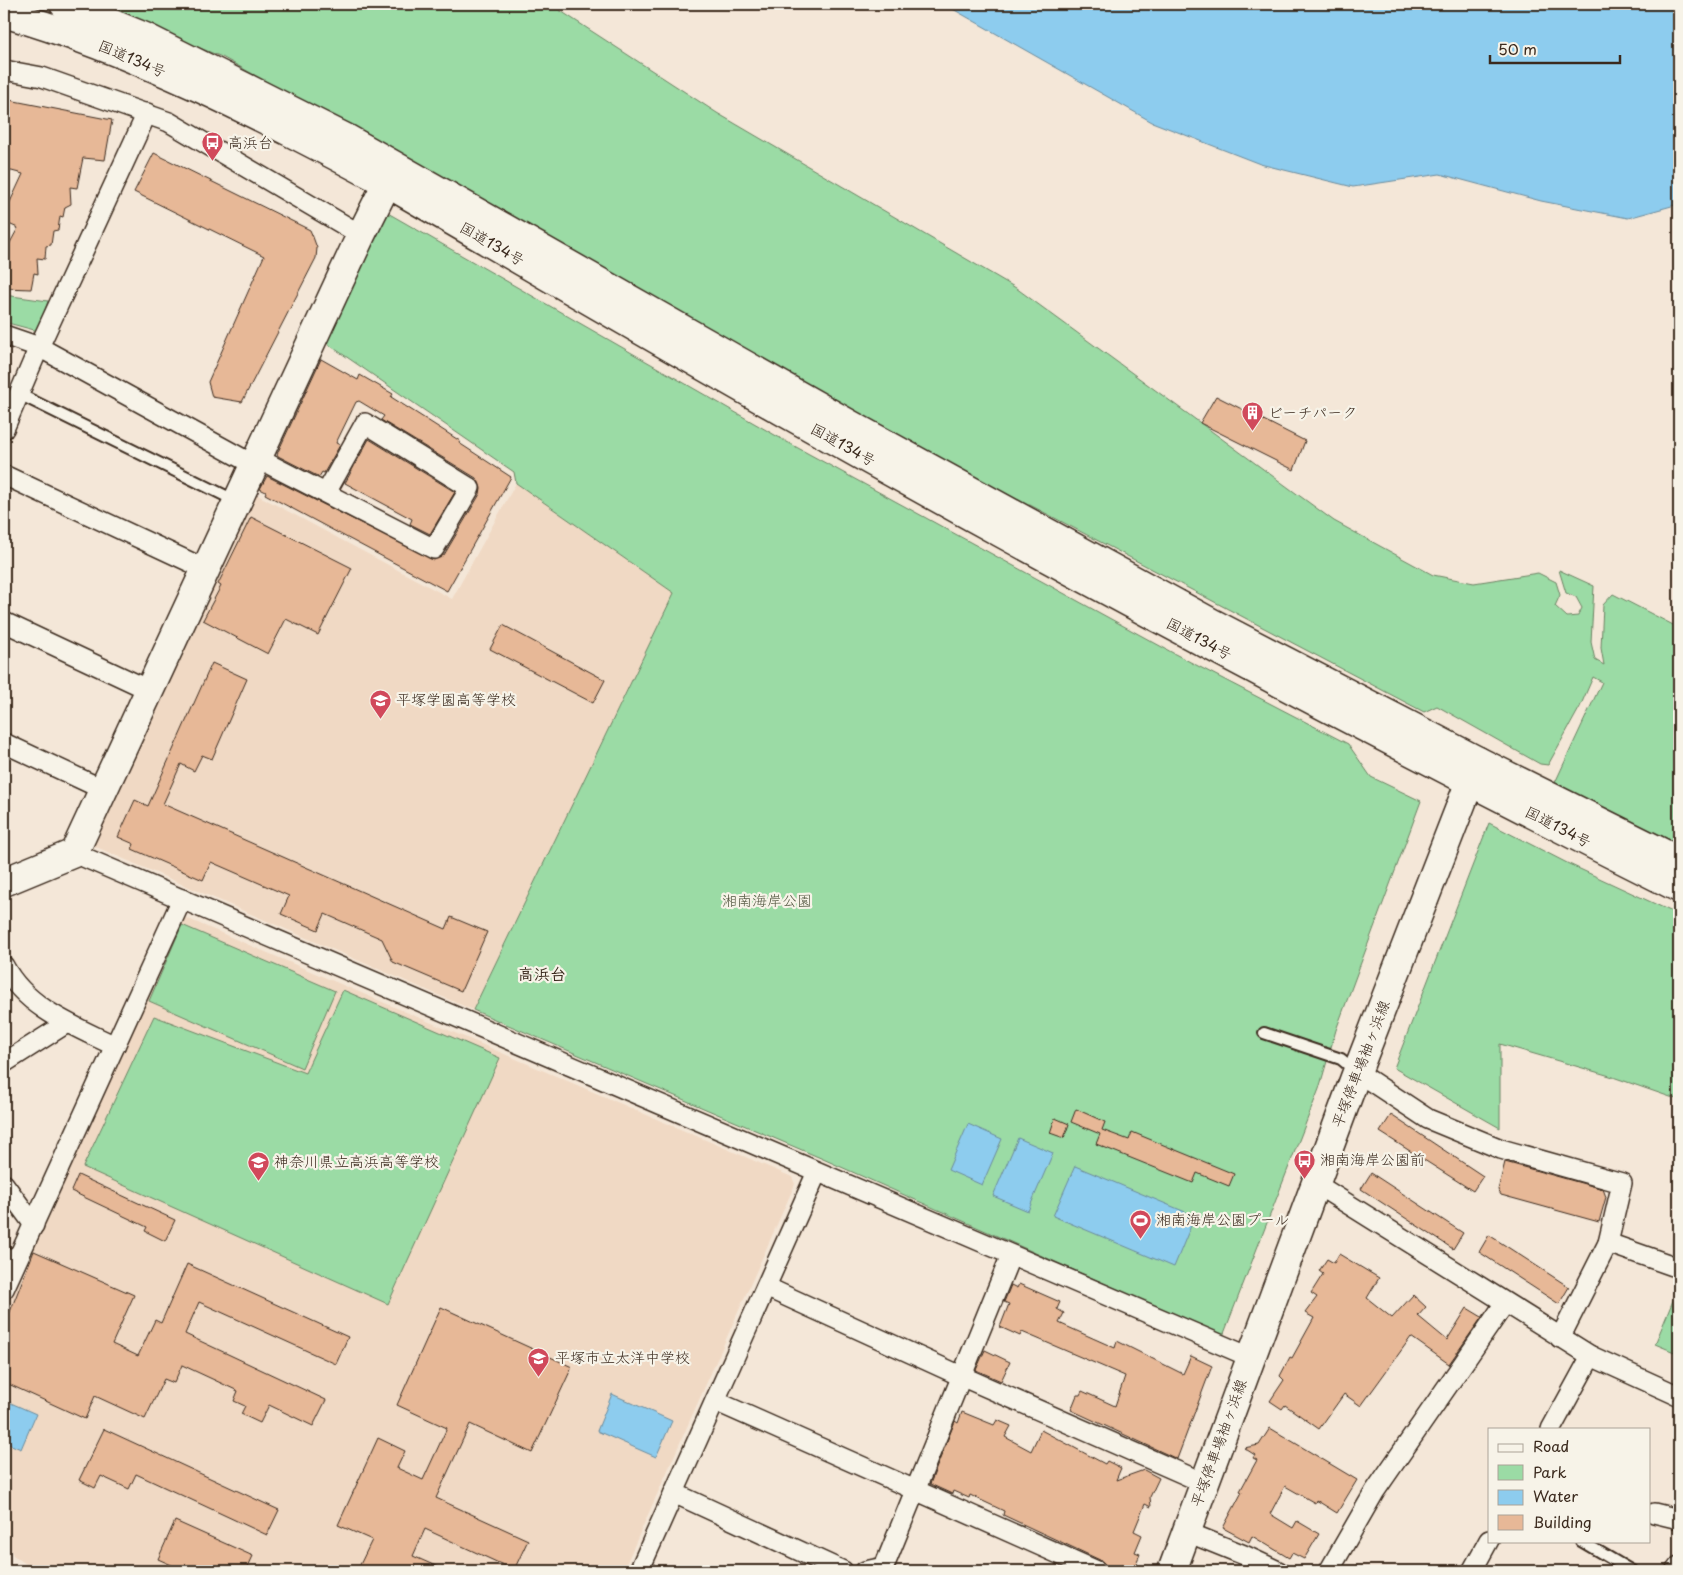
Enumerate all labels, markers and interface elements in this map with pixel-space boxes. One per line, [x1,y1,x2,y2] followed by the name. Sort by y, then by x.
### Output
[1490,32,1620,64] scale bar
[95,33,170,82] street label: 国道134号
[1498,37,1537,60] text: 50 m
[228,130,273,153] place label: 高浜台
[200,131,224,162] bus stop icon: 高浜台
[456,215,530,271] street label: 国道134号
[1268,400,1357,423] place label: ビーチパーク
[1240,401,1264,432] building icon: ビーチパーク
[807,416,881,471] street label: 国道134号
[1163,611,1237,665] street label: 国道134号
[396,687,516,710] place label: 平塚学園高等学校
[368,688,392,719] school or university icon: 平塚学園高等学校
[1522,799,1596,852] street label: 国道134号
[722,888,812,911] park label: 湘南海岸公園
[518,961,566,985] district label: 高浜台
[1325,996,1395,1131] street label: 平塚停車場袖ヶ浜線
[1320,1147,1425,1170] place label: 湘南海岸公園前
[1292,1148,1316,1179] bus stop icon: 湘南海岸公園前
[274,1149,439,1172] place label: 神奈川県立高浜高等学校
[246,1150,270,1181] school or university icon: 神奈川県立高浜高等学校
[1156,1207,1289,1230] place label: 湘南海岸公園プール
[1128,1208,1152,1239] sports icon: 湘南海岸公園プール
[555,1345,690,1368] place label: 平塚市立太洋中学校
[527,1346,551,1377] school or university icon: 平塚市立太洋中学校
[1184,1375,1251,1510] street label: 平塚停車場袖ヶ浜線
[1488,1428,1650,1542] legend
[1533,1434,1569,1457] text: Road
[1533,1460,1567,1483] text: Park
[1533,1484,1578,1507] text: Water
[1533,1510,1592,1533] text: Building

